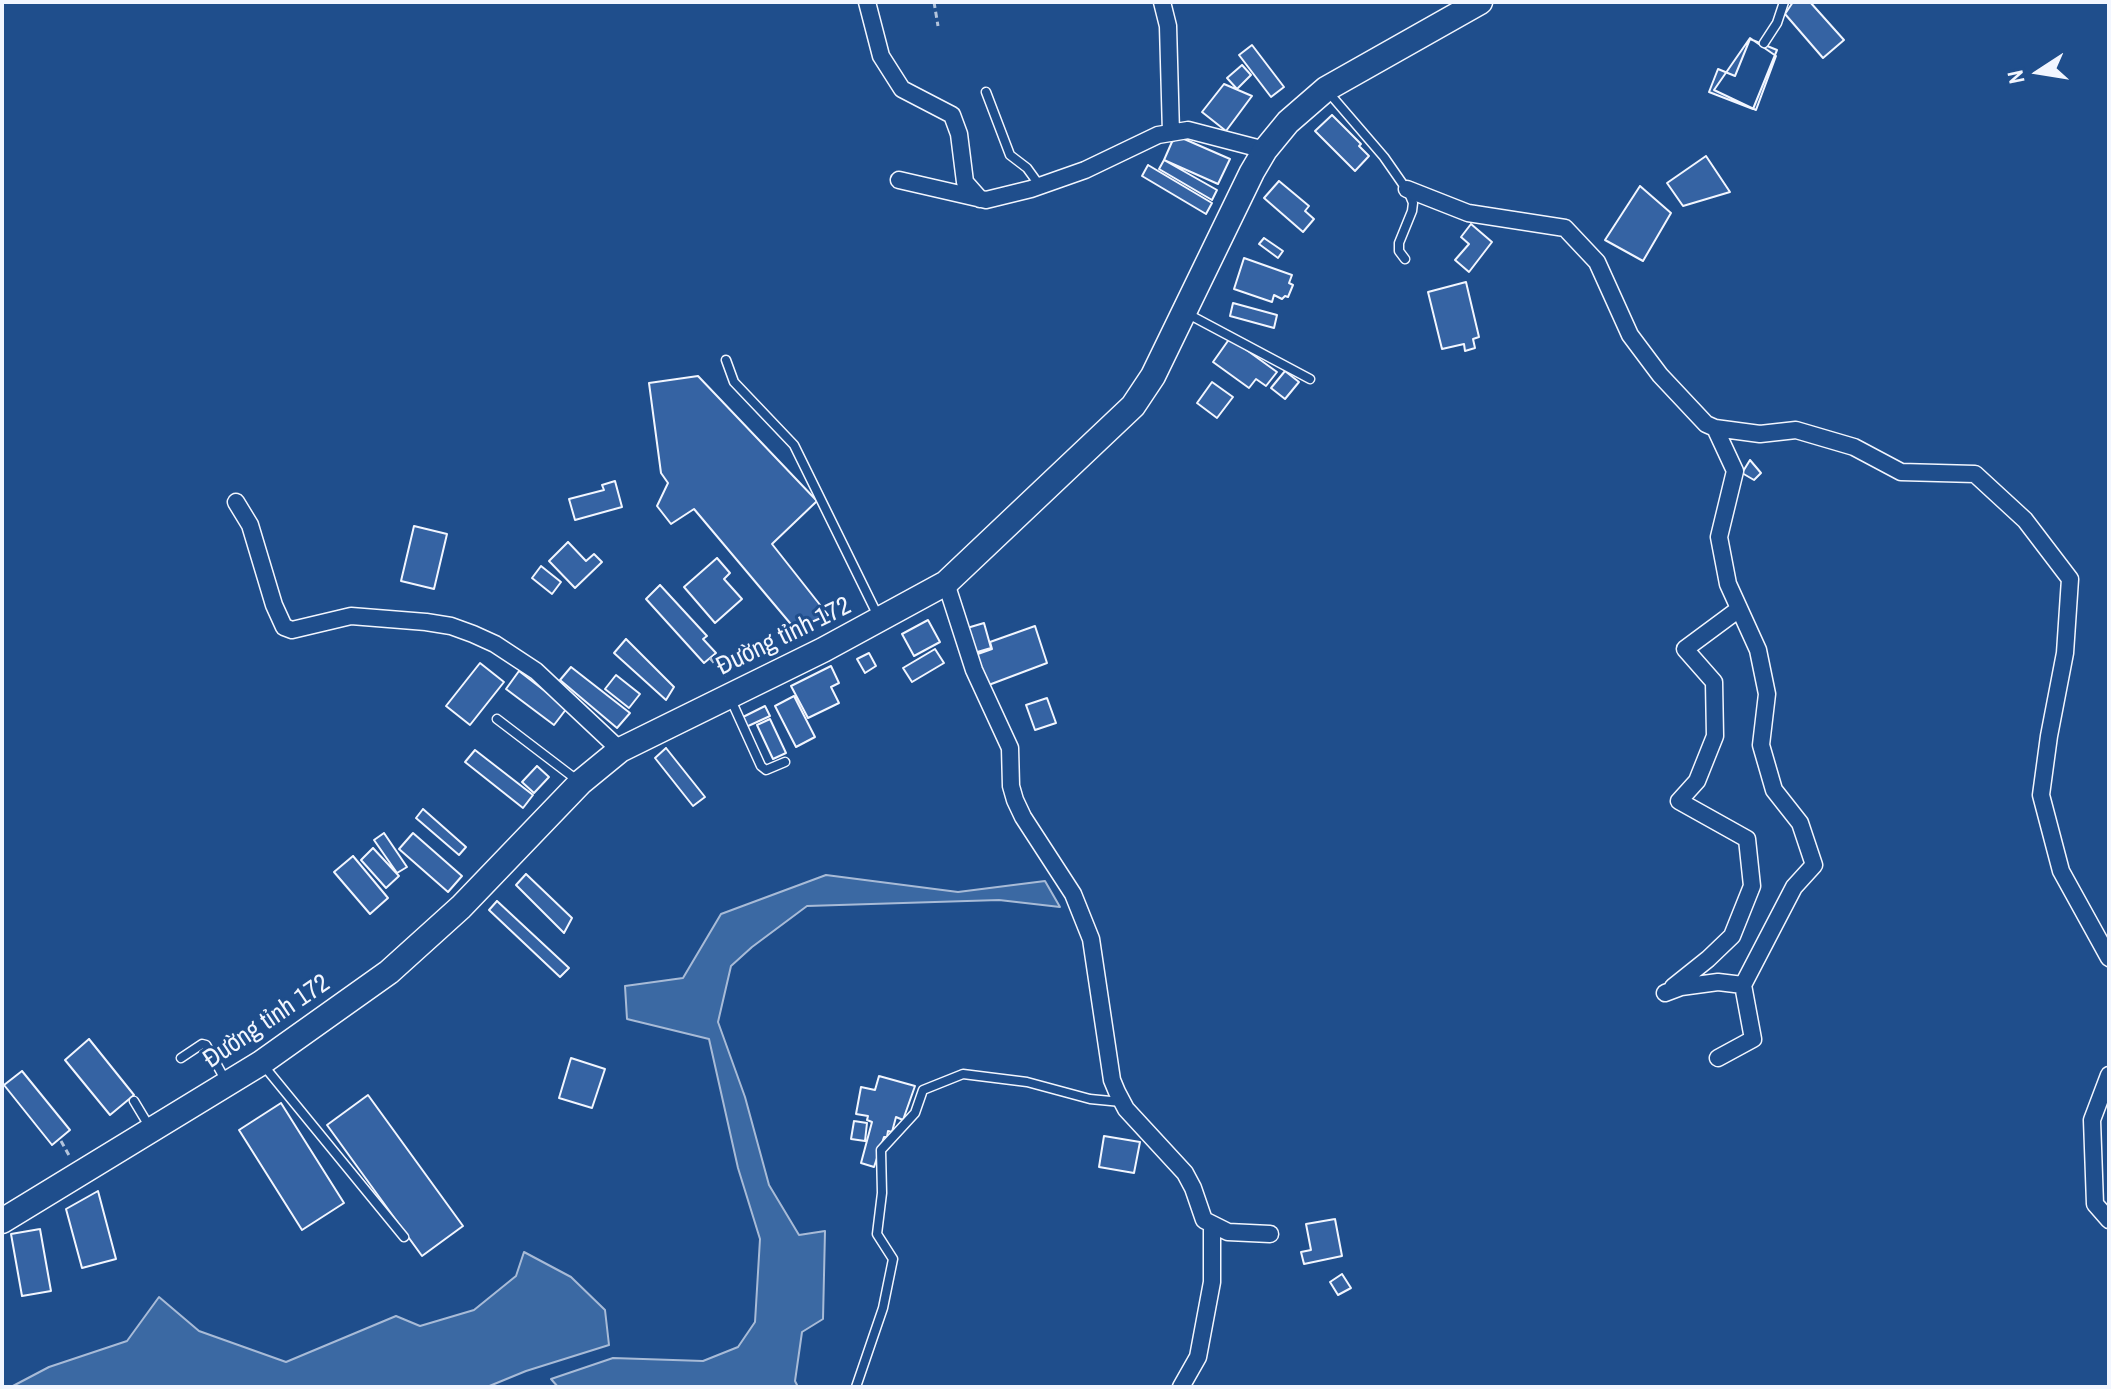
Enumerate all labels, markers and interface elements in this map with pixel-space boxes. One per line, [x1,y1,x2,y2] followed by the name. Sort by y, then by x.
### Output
[1999,32,2079,112] north arrow
[1999,67,2032,86] text: N
[712,591,856,683] street label: Đường tỉnh 172
[198,968,336,1076] street label: Đường tỉnh 172

